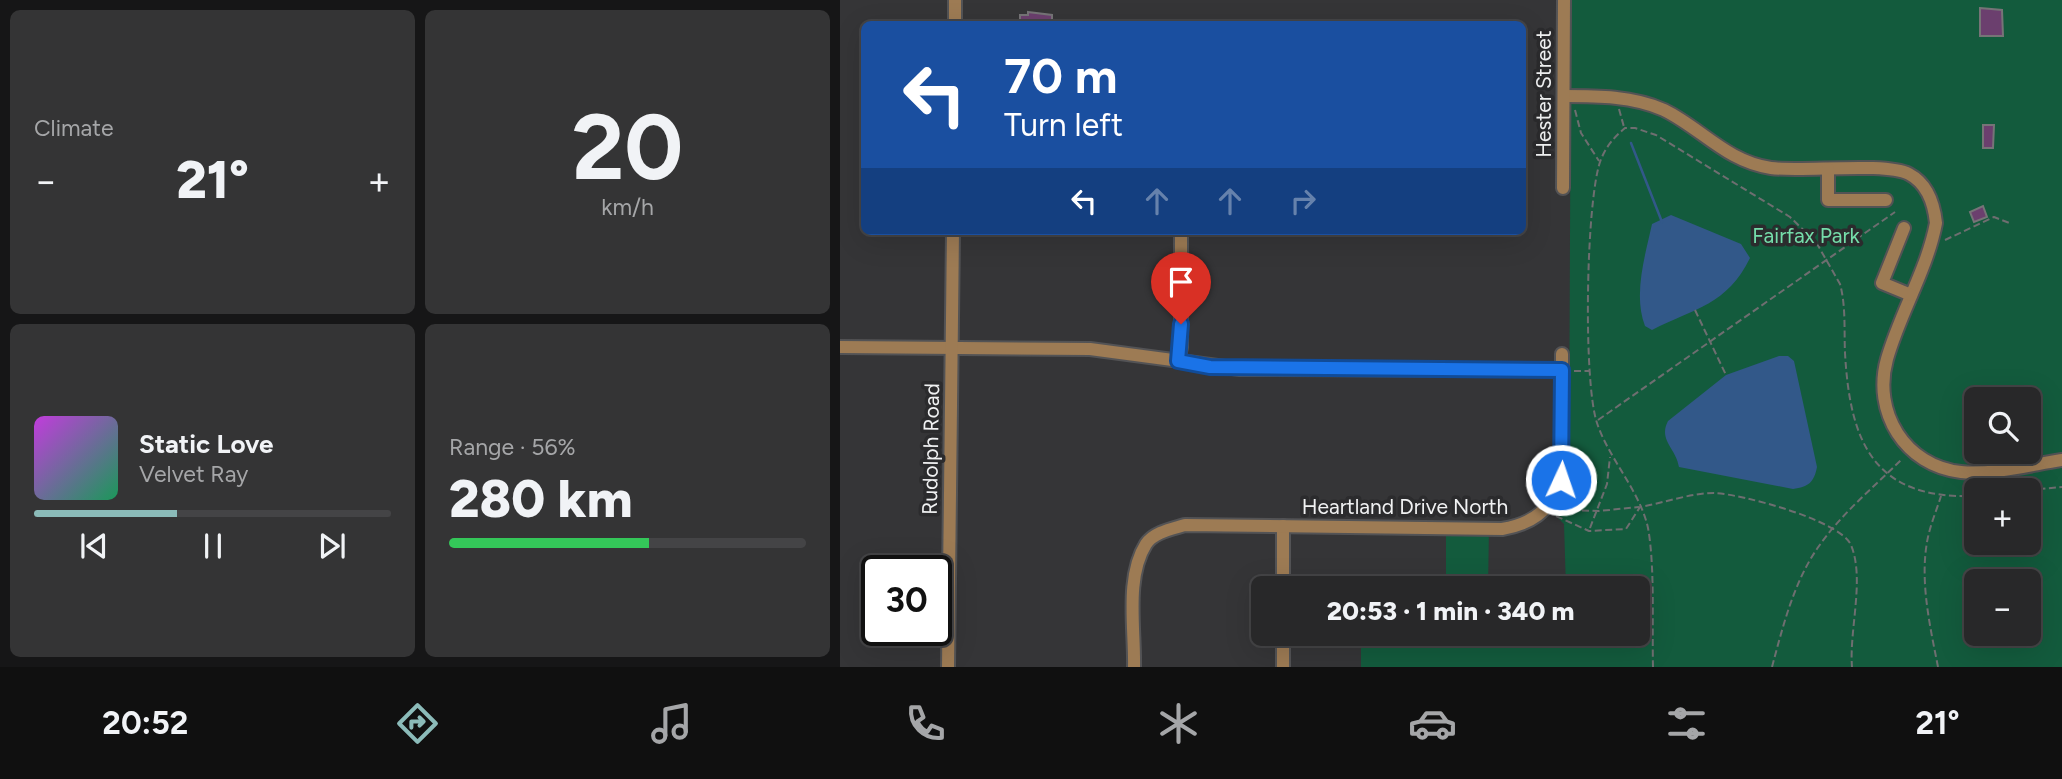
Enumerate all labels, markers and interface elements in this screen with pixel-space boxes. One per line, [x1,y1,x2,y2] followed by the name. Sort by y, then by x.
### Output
[1531,30,1556,158] street label: Hester Street
[1004,46,1117,105] text: 70 m
[889,49,980,140] icon: left
[572,93,683,202] text: 20
[1004,106,1123,144] text: Turn left
[34,114,113,142] text: Climate
[176,149,249,211] text: 21°
[34,158,58,204] text: −
[367,158,391,204] text: +
[1065,182,1103,220] icon: left
[1138,182,1176,220] icon: ahead
[1211,182,1249,220] icon: ahead
[1284,182,1322,220] icon: right
[601,193,654,221] text: km/h
[1752,223,1861,248] park label: Fairfax Park
[1151,252,1211,324] pin
[1162,263,1200,301] icon: arrive
[917,383,944,515] street label: Rudolph Road
[1964,387,2041,646] map controls
[1964,387,2041,464] button: search
[139,428,273,460] text: Static Love
[449,433,576,461] text: Range · 56%
[1524,443,1598,517] position arrow
[139,460,248,488] text: Velvet Ray
[449,468,632,530] text: 280 km
[1964,478,2041,555] button: +
[1302,494,1508,519] street label: Heartland Drive North
[75,527,113,565] icon: previous
[194,527,232,565] icon: pause
[313,527,351,565] icon: next
[861,555,952,646] speed limit sign: 30
[1964,569,2041,646] button: −
[1327,595,1574,627] text: 20:53 · 1 min · 340 m
[393,699,442,748] icon: directions
[647,699,696,748] icon: music
[901,699,950,748] icon: phone
[1154,699,1203,748] icon: climate
[1408,699,1457,748] icon: car
[1662,699,1711,748] icon: filters
[102,704,188,742] text: 20:52
[1915,704,1960,742] text: 21°

